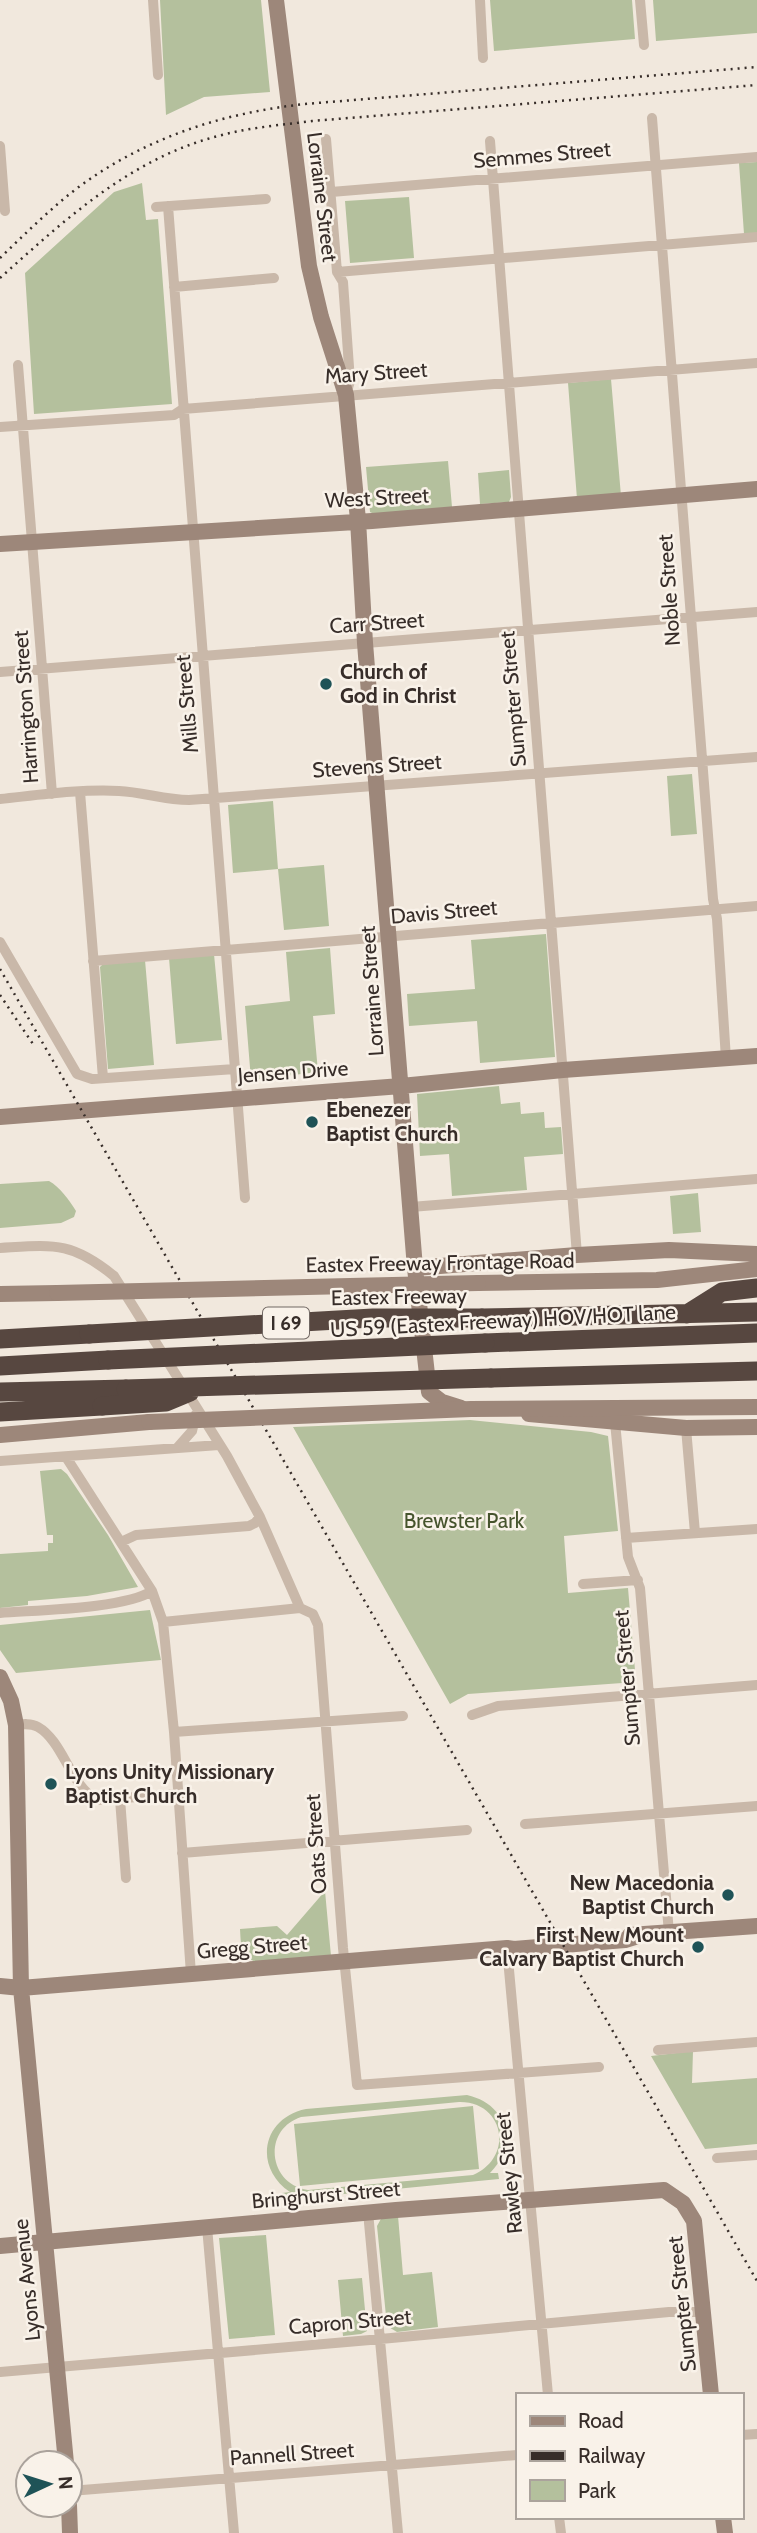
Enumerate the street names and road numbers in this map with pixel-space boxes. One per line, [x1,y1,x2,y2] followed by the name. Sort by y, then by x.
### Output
[302,131,343,263] street label: Lorraine Street
[472,136,612,173] street label: Semmes Street
[324,356,428,389] street label: Mary Street
[324,482,430,513] street label: West Street
[652,533,685,647] street label: Noble Street
[329,607,425,638] street label: Carr Street
[8,630,43,785] street label: Harrington Street
[494,630,531,768] street label: Sumpter Street
[170,654,203,754] street label: Mills Street
[311,749,442,782] street label: Stevens Street
[390,894,498,929] street label: Davis Street
[354,925,389,1057] street label: Lorraine Street
[236,1055,349,1088] street label: Jensen Drive
[305,1248,575,1277] street label: Eastex Freeway Frontage Road
[331,1283,468,1310] street label: Eastex Freeway
[329,1299,677,1342] street label: US 59 (Eastex Freeway) HOV/HOT lane
[263,1308,309,1338] road number: I 69
[608,1609,645,1747] street label: Sumpter Street
[300,1793,331,1895] street label: Oats Street
[196,1929,308,1964] street label: Gregg Street
[490,2111,527,2235] street label: Rawley Street
[251,2176,401,2213] street label: Bringhurst Street
[8,2218,45,2342] street label: Lyons Avenue
[662,2235,701,2373] street label: Sumpter Street
[288,2304,412,2339] street label: Capron Street
[229,2437,355,2470] street label: Pannell Street

